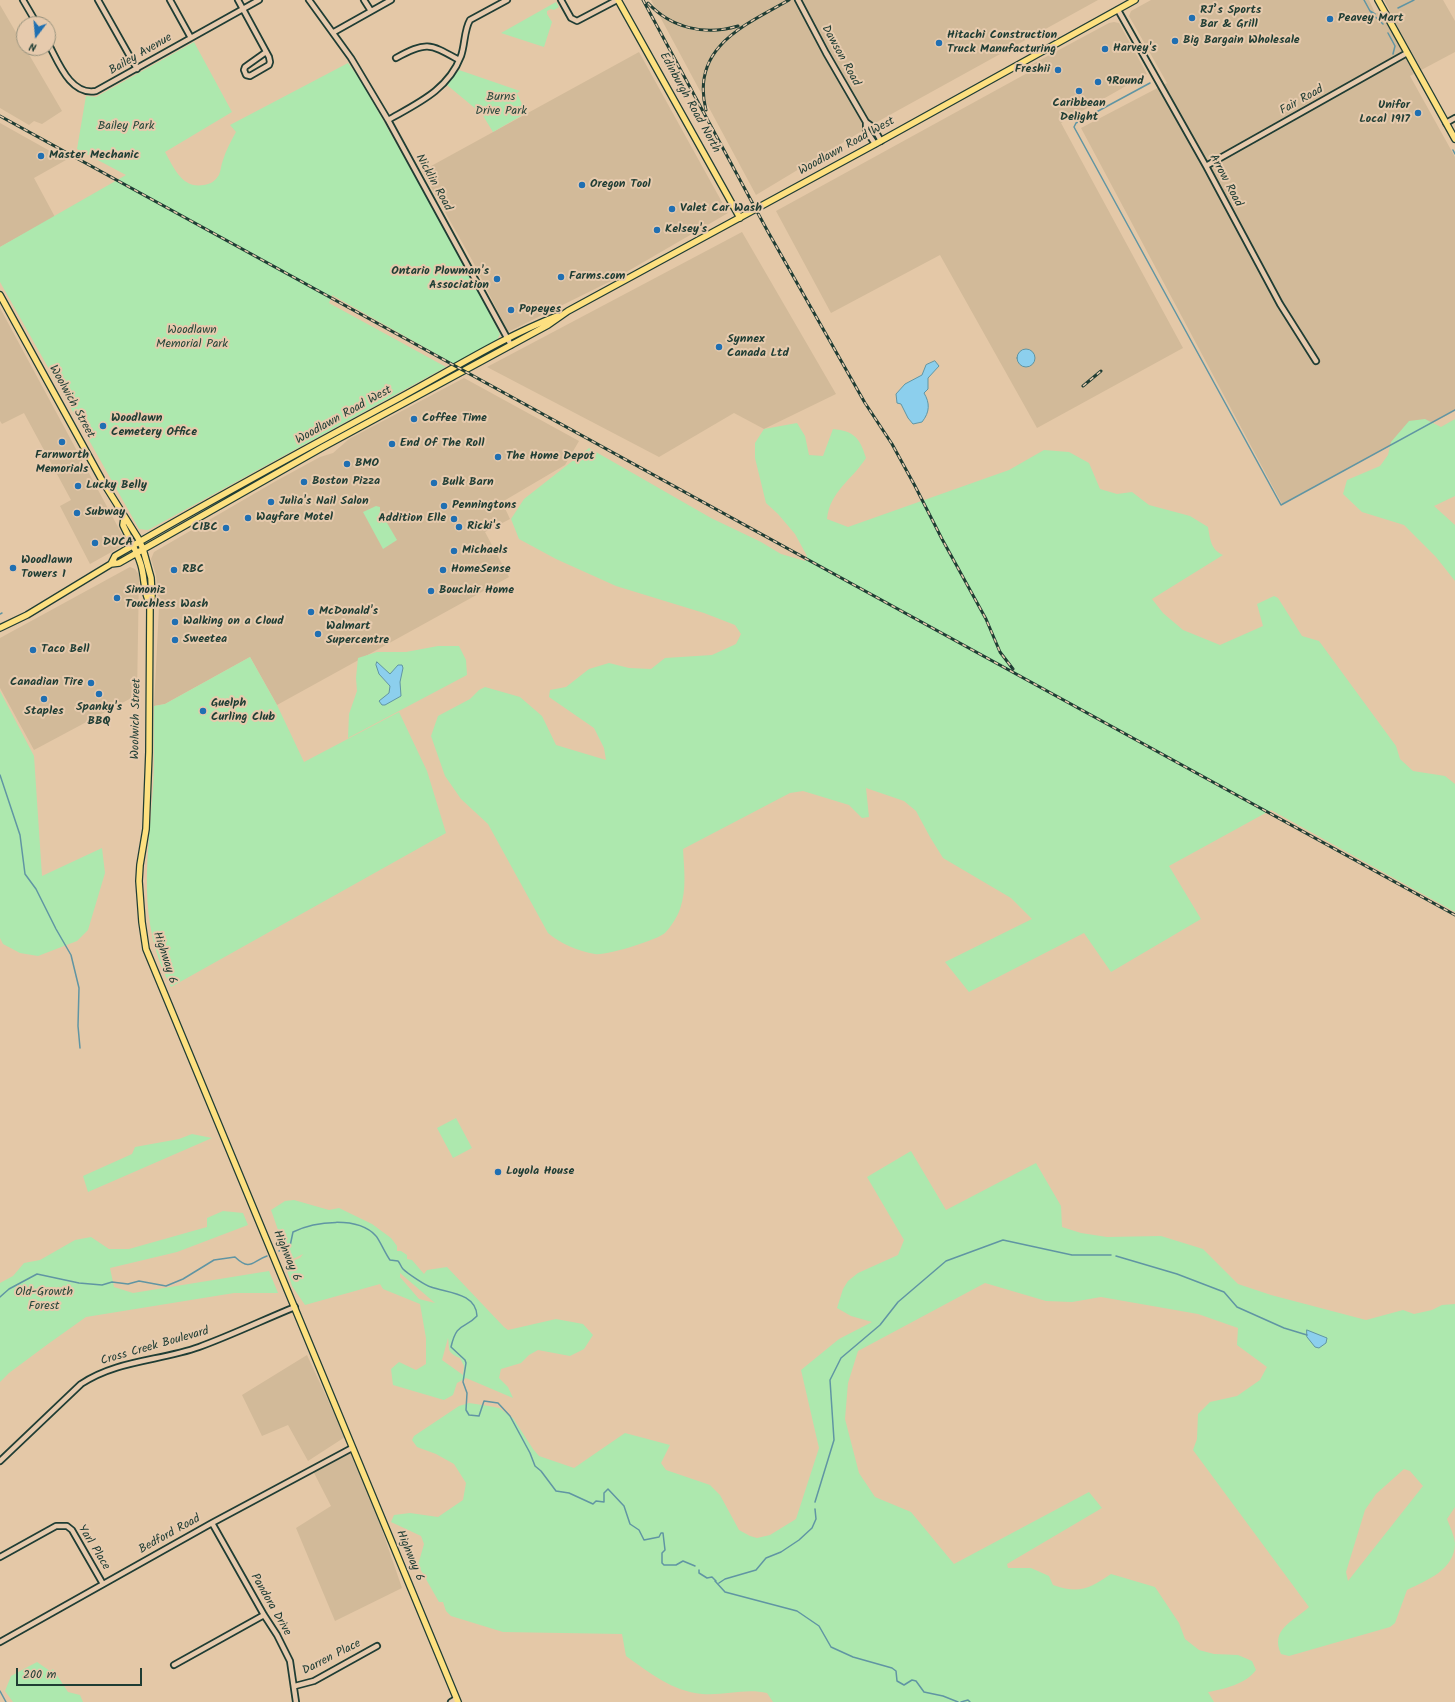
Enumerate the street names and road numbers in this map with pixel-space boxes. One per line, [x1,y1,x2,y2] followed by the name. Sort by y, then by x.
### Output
[817,23,863,89] street label: Dawson Road
[107,31,175,79] street label: Bailey Avenue
[655,50,723,156] street label: Edinburgh Road North
[1278,83,1326,119] street label: Fair Road
[796,115,898,179] street label: Woodlawn Road West
[411,152,455,214] street label: Nicklin Road
[1205,152,1245,210] street label: Arrow Road
[45,363,97,441] street label: Woolwich Street
[293,384,395,448] street label: Woodlawn Road West
[129,678,145,760] street label: Woolwich Street
[149,930,179,986] street label: Highway 6
[269,1228,303,1284] street label: Highway 6
[99,1325,211,1369] street label: Cross Creek Boulevard
[137,1512,203,1558] street label: Bedford Road
[74,1523,112,1573] street label: Yarl Place
[392,1528,426,1584] street label: Highway 6
[246,1571,294,1639] street label: Pandora Drive
[300,1637,364,1679] street label: Darren Place

